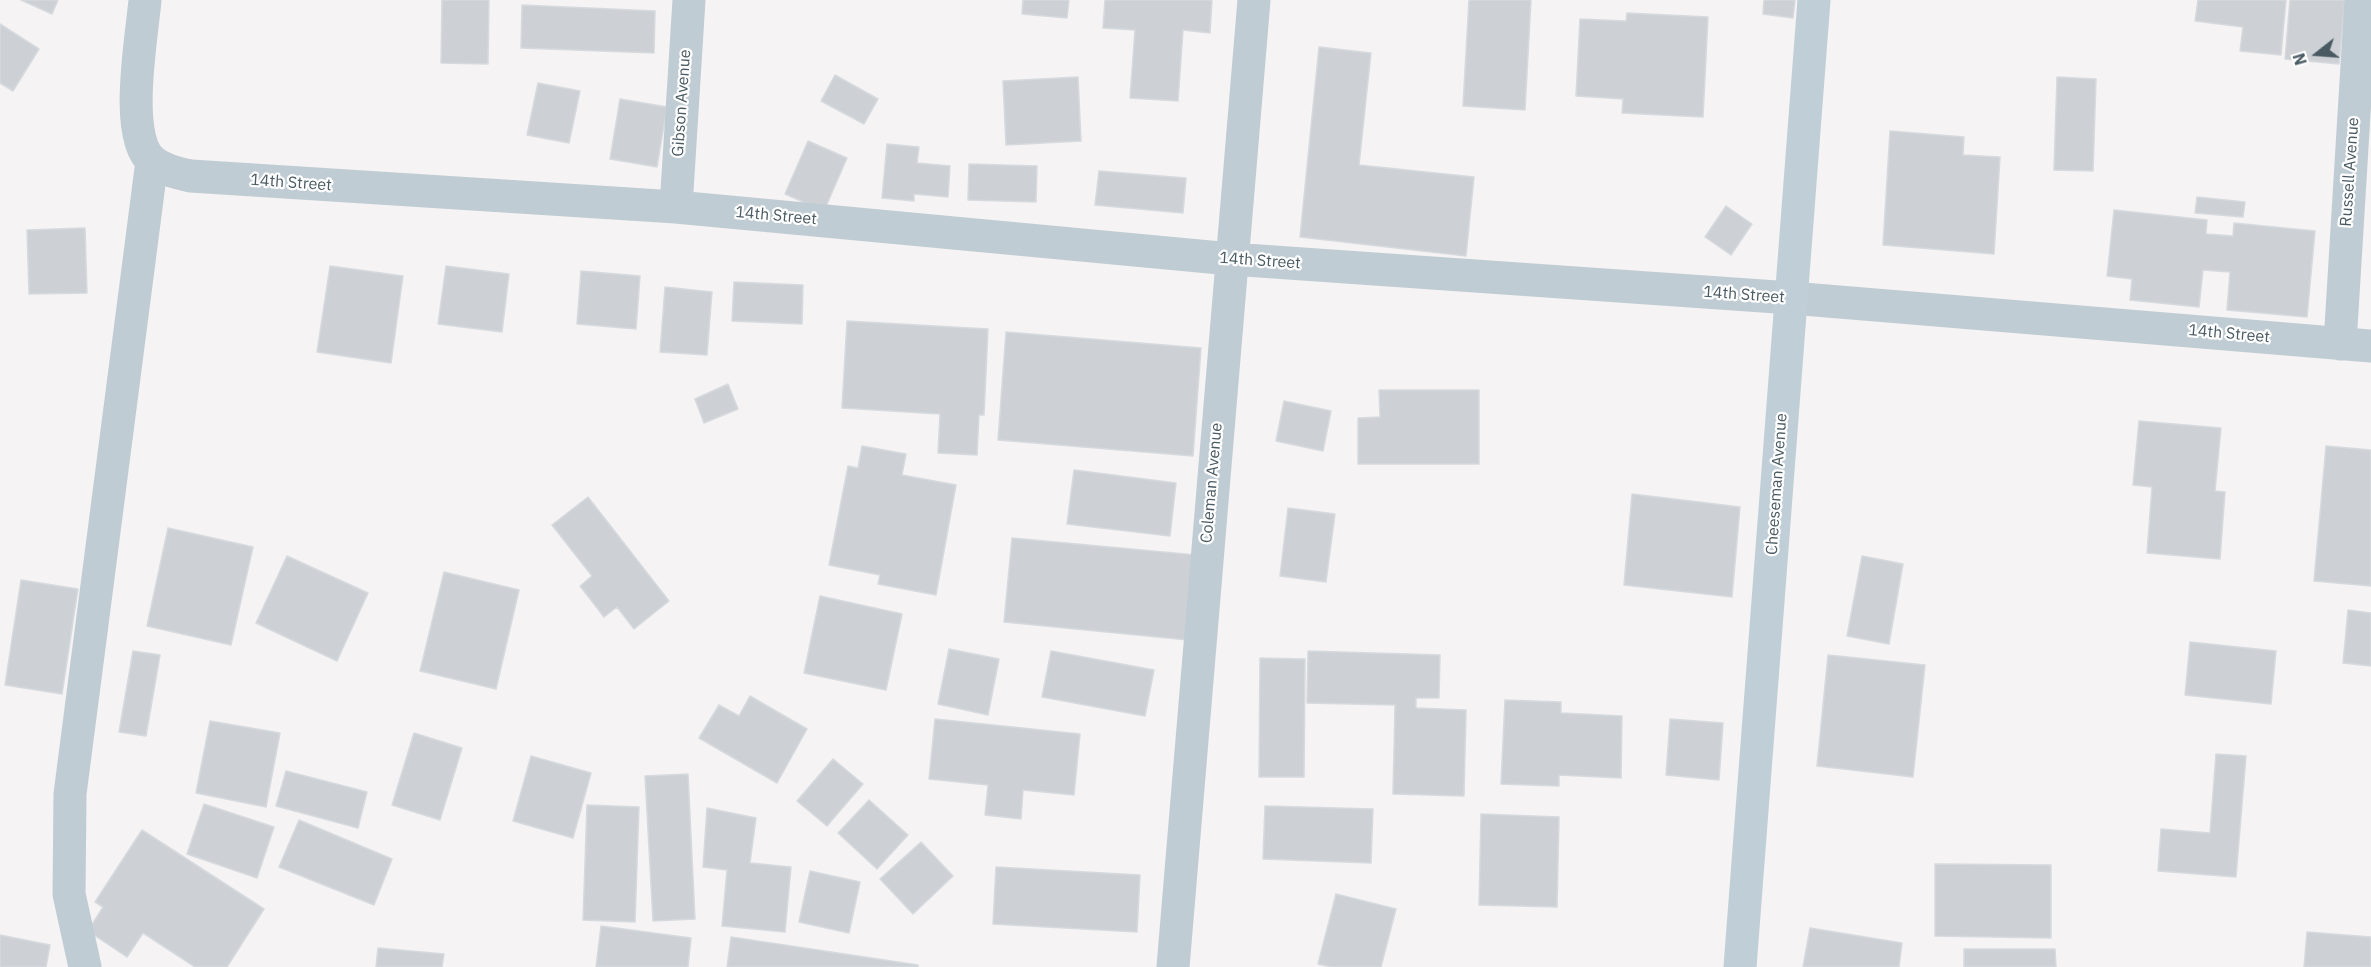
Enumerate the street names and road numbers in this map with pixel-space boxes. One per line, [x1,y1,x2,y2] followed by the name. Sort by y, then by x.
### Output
[669,49,695,157] street label: Gibson Avenue
[2337,117,2363,227] street label: Russell Avenue
[250,171,332,195] street label: 14th Street
[735,203,817,229] street label: 14th Street
[1219,249,1301,273] street label: 14th Street
[1703,283,1785,307] street label: 14th Street
[2188,321,2270,347] street label: 14th Street
[1762,413,1792,555] street label: Cheeseman Avenue
[1197,422,1227,544] street label: Coleman Avenue

